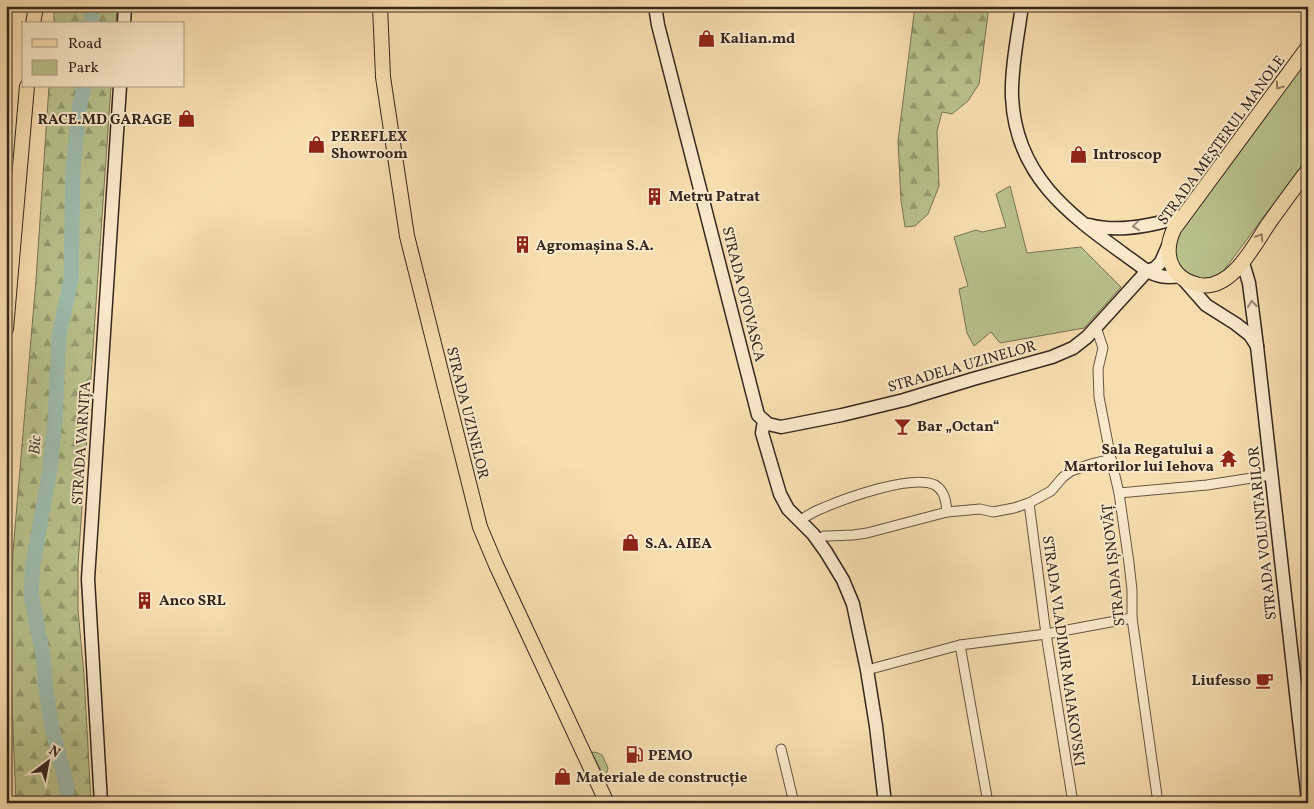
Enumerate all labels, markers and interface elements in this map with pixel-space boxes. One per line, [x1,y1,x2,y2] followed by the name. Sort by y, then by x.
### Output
[22,22,185,88] legend
[696,28,716,48] shop icon: Kalian.md
[720,29,795,50] place label: Kalian.md
[68,34,102,55] text: Road
[1153,52,1291,230] street label: STRADA MEȘTERUL MANOLE
[68,58,99,79] text: Park
[1276,80,1285,90] one-way arrow
[176,109,196,129] shop icon: RACE.MD GARAGE
[37,110,172,131] place label: RACE.MD GARAGE
[331,127,408,165] place label: PEREFLEX Showroom
[307,135,327,155] shop icon: PEREFLEX Showroom
[1069,144,1089,164] shop icon: Introscop
[1093,145,1162,166] place label: Introscop
[645,186,665,206] building icon: Metru Patrat
[669,187,760,208] place label: Metru Patrat
[1132,221,1140,231] one-way arrow
[716,225,770,364] street label: STRADA OTOVASCA
[1254,234,1263,243] one-way arrow
[512,235,532,255] building icon: Agromașina S.A.
[536,236,654,257] place label: Agromașina S.A.
[1247,300,1258,308] one-way arrow
[886,336,1039,399] street label: STRADELA UZINELOR
[440,345,493,482] street label: STRADA UZINELOR
[68,380,97,506] street label: STRADA VARNIȚA
[893,416,913,436] bar icon: Bar „Octan“
[917,417,1000,438] place label: Bar „Octan“
[24,435,48,456] water label: Bîc
[1064,440,1214,478] place label: Sala Regatului a Martorilor lui Iehova
[1244,445,1283,621] street label: STRADA VOLUNTARILOR
[1218,448,1238,468] temple icon: Sala Regatului a Martorilor lui Iehova
[1098,502,1131,627] street label: STRADA IȘNOVĂȚ
[621,533,641,553] shop icon: S.A. AIEA
[645,534,712,555] place label: S.A. AIEA
[1036,534,1089,768] street label: STRADA VLADIMIR MAIAKOVSKI
[135,590,155,610] building icon: Anco SRL
[159,591,226,612] place label: Anco SRL
[1255,670,1275,690] cafe icon: Liufesso
[1192,671,1251,692] place label: Liufesso
[22,736,72,786] north arrow
[45,741,63,763] text: N
[624,745,644,765] fuel station icon: PEMO
[648,746,693,767] place label: PEMO
[552,767,572,787] shop icon: Materiale de construcție
[576,768,748,789] place label: Materiale de construcție

